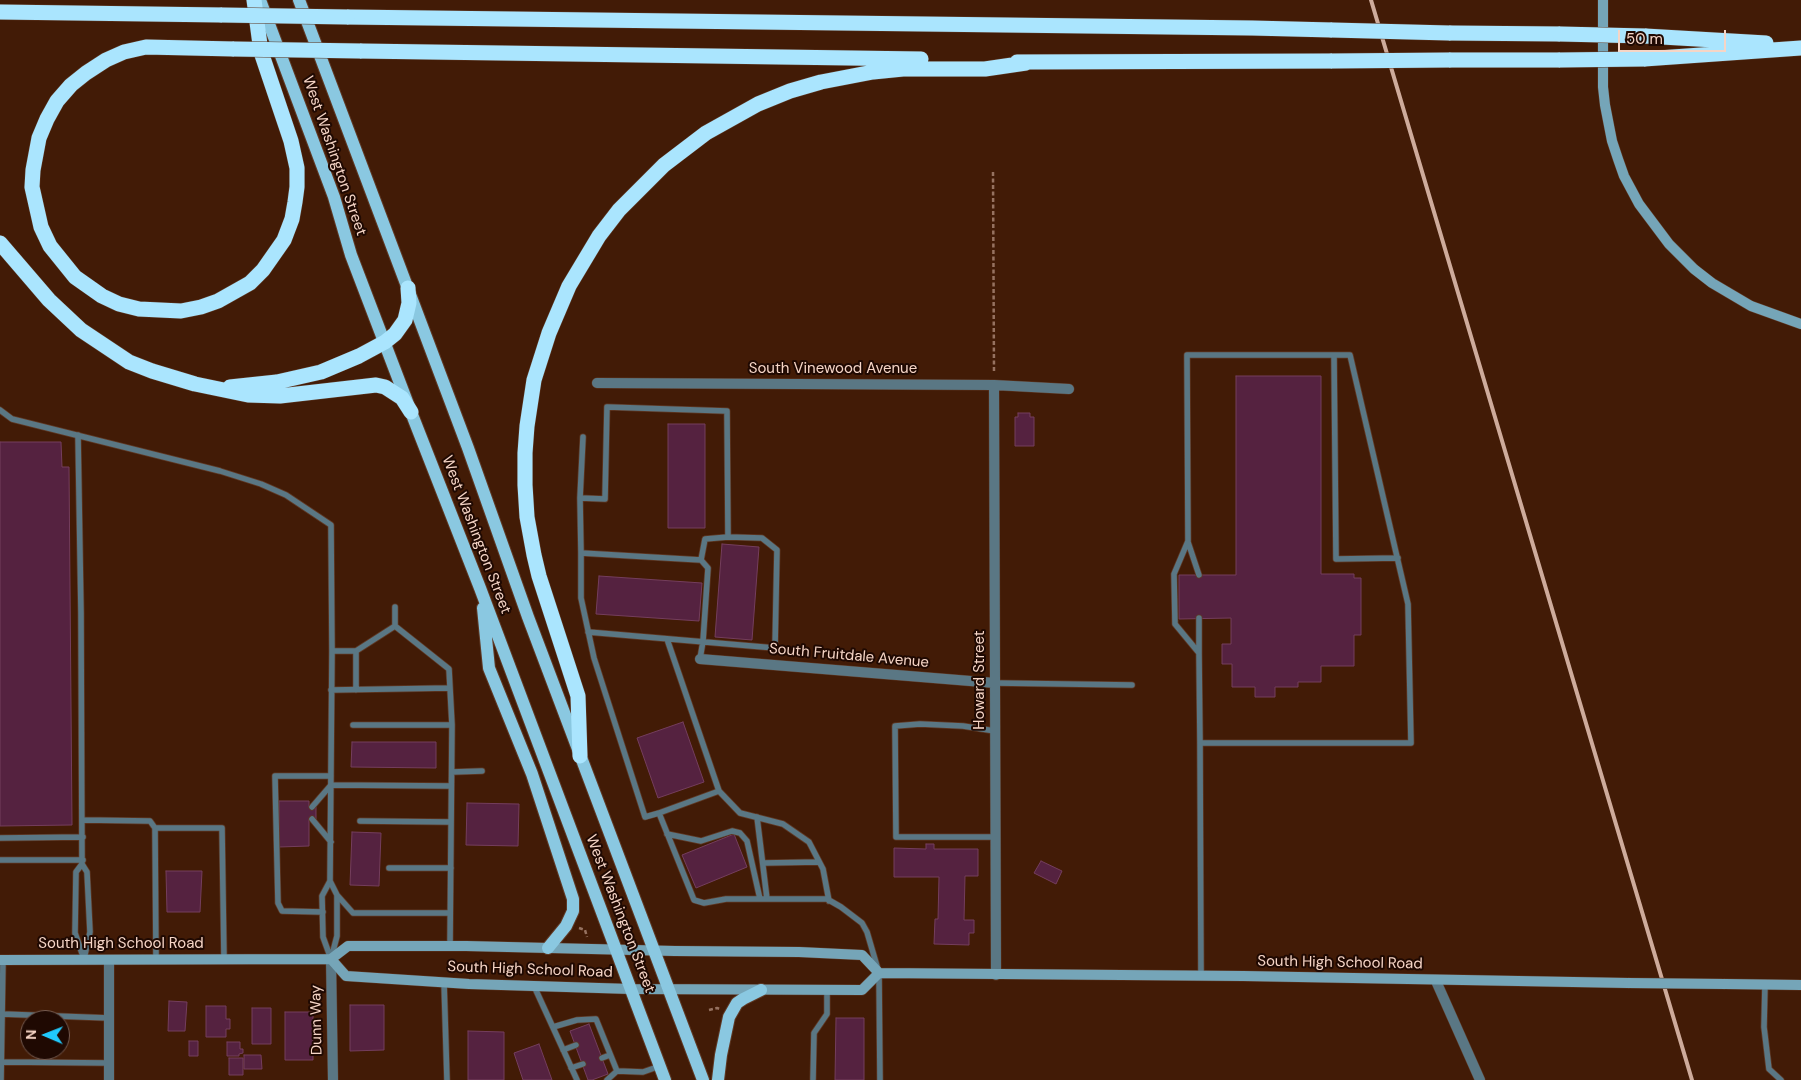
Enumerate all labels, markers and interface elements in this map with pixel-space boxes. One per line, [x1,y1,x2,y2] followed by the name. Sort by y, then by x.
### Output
[1621,20,1728,52] scale bar
[1626,29,1663,49] text: 50 m
[298,74,370,238] street label: West Washington Street
[749,360,917,378] street label: South Vinewood Avenue
[438,453,514,617] street label: West Washington Street
[971,630,989,730] street label: Howard Street
[768,640,930,672] street label: South Fruitdale Avenue
[582,832,658,996] street label: West Washington Street
[38,935,204,953] street label: South High School Road
[1257,953,1423,973] street label: South High School Road
[447,958,613,982] street label: South High School Road
[307,985,327,1055] street label: Dunn Way
[20,1010,70,1060] north arrow
[22,1029,40,1040] text: N

